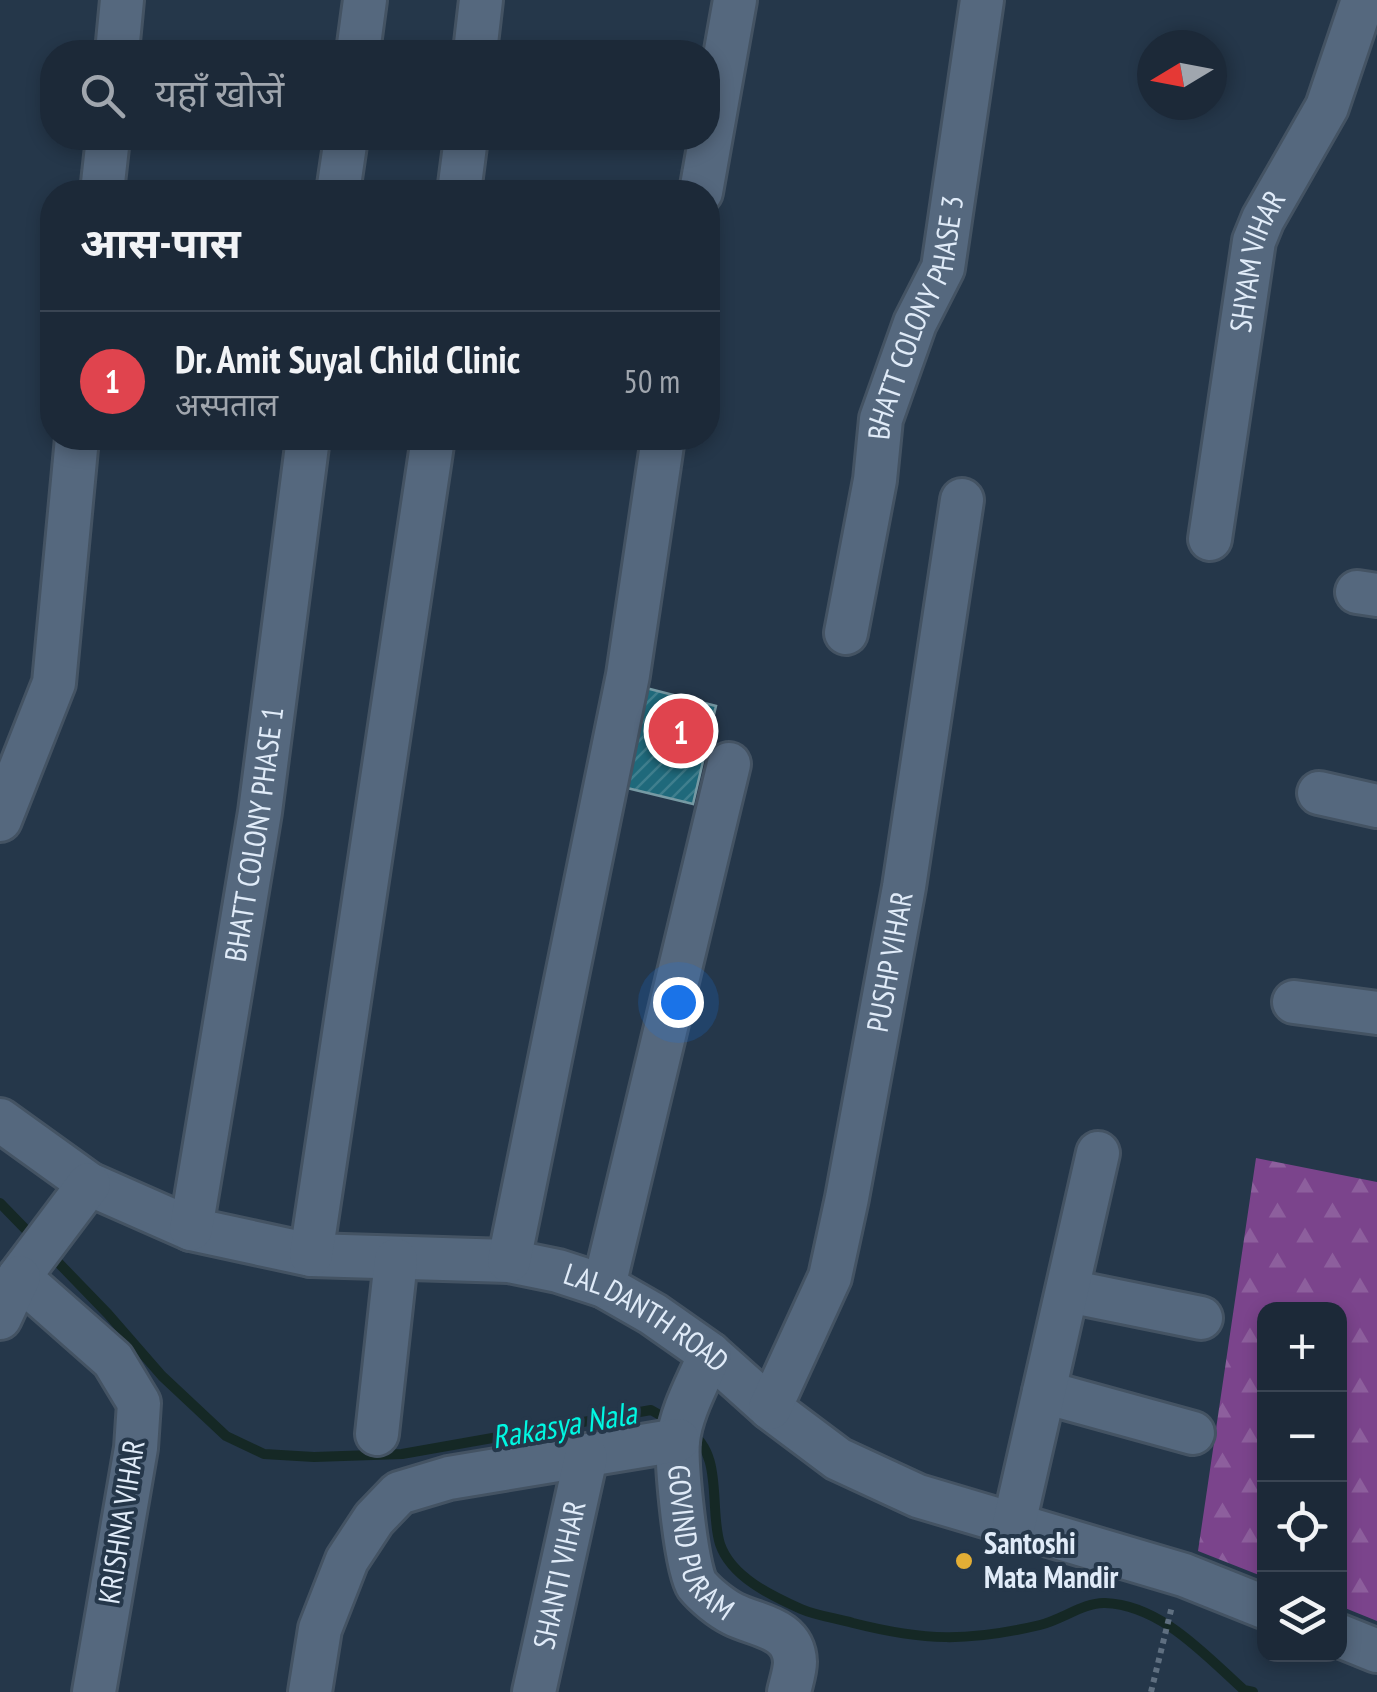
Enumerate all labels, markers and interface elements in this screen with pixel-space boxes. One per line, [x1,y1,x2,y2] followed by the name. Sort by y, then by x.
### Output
[1137,30,1227,120] north arrow
[40,40,720,150] search box
[75,68,130,123] icon: search
[155,68,284,117] text: यहाँ खोजें
[1220,183,1293,335] street label: SHYAM VIHAR
[858,193,971,441] street label: BHATT COLONY PHASE 3
[80,215,241,270] text: आस-पास
[175,334,520,383] text: Dr. Amit Suyal Child Clinic
[105,360,120,402] text: 1
[624,360,680,402] text: 50 m
[175,383,278,425] text: अस्पताल
[648,694,714,768] pin: 1
[215,704,291,964] street label: BHATT COLONY PHASE 1
[857,888,921,1035] street label: PUSHP VIHAR
[653,977,704,1028] your location
[559,1253,738,1380] street label: LAL DANTH ROAD
[1257,1302,1347,1662] map controls
[1257,1302,1347,1392] button: +
[488,1390,642,1457] water label: Rakasya Nala
[1257,1392,1347,1482] button: −
[88,1437,153,1607] street label: KRISHNA VIHAR
[660,1464,742,1628] street label: GOVIND PURAM
[1257,1482,1347,1572] button: locate
[523,1497,594,1652] street label: SHANTI VIHAR
[984,1523,1118,1596] place label: Santoshi Mata Mandir
[953,1550,975,1572] marker: Santoshi Mata Mandir
[1257,1572,1347,1662] button: layers

